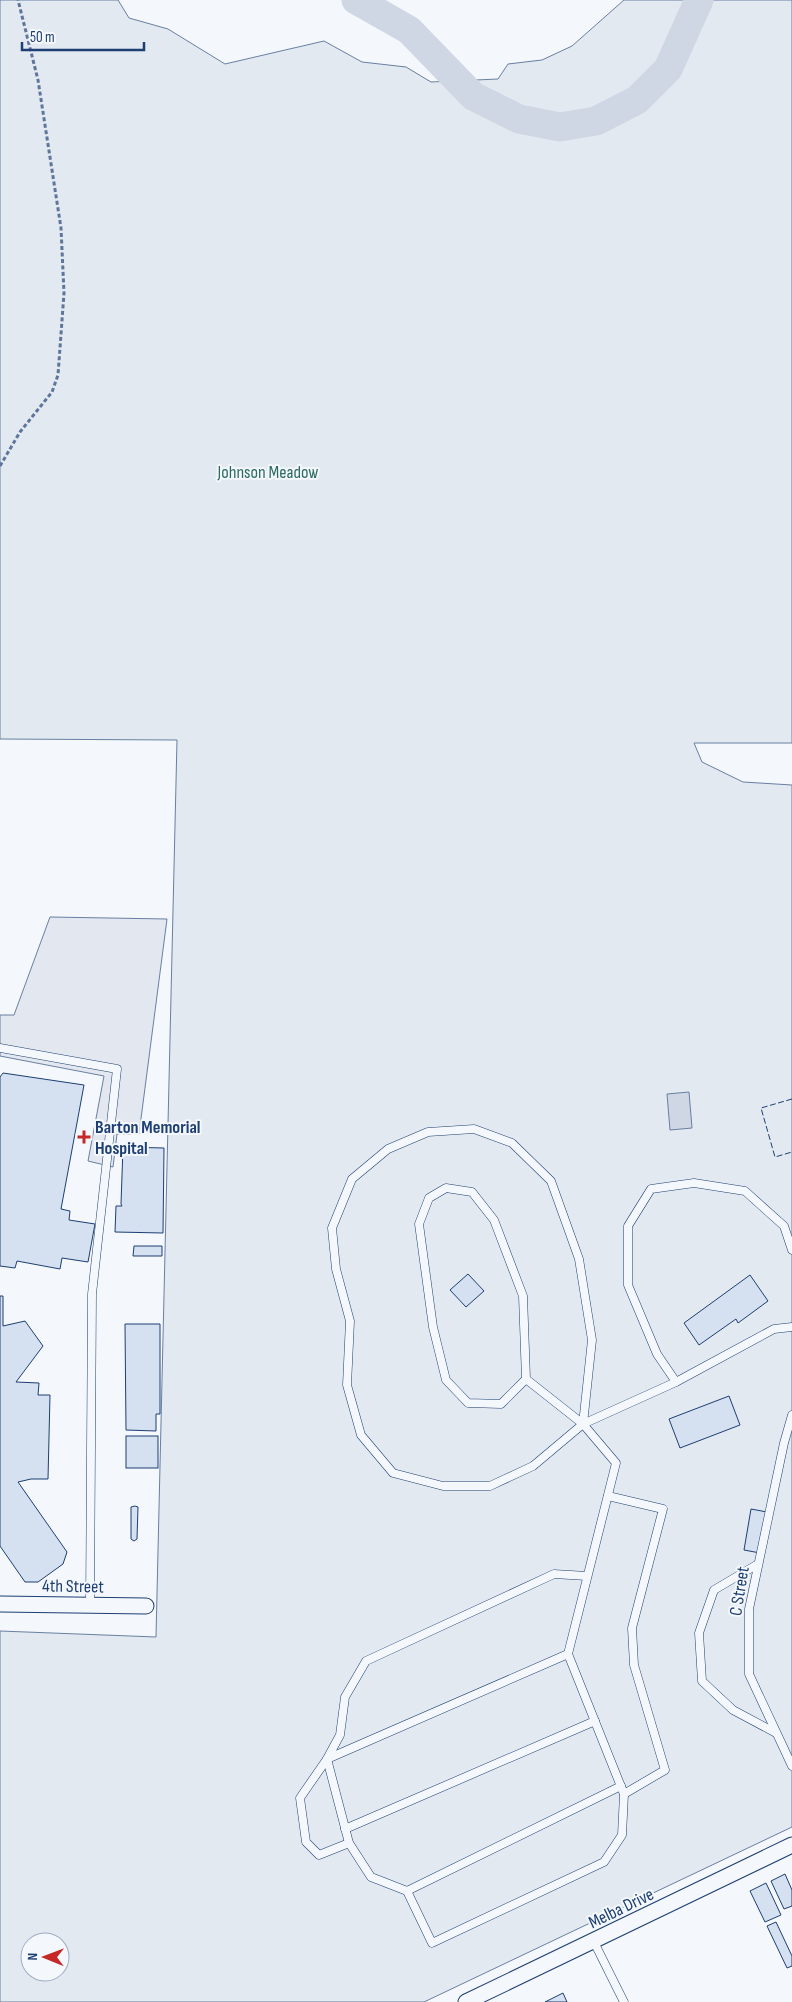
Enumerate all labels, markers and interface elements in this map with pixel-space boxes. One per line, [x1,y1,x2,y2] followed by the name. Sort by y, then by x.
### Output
[22,20,145,52] scale bar
[30,28,55,47] text: 50 m
[217,462,318,483] park label: Johnson Meadow
[95,1117,200,1159] place label: Barton Memorial Hospital
[77,1130,91,1144] marker: Barton Memorial Hospital
[725,1564,754,1617] street label: C Street
[42,1575,104,1598] street label: 4th Street
[585,1884,657,1933] street label: Melba Drive
[20,1932,70,1982] north arrow
[24,1953,41,1961] text: N

